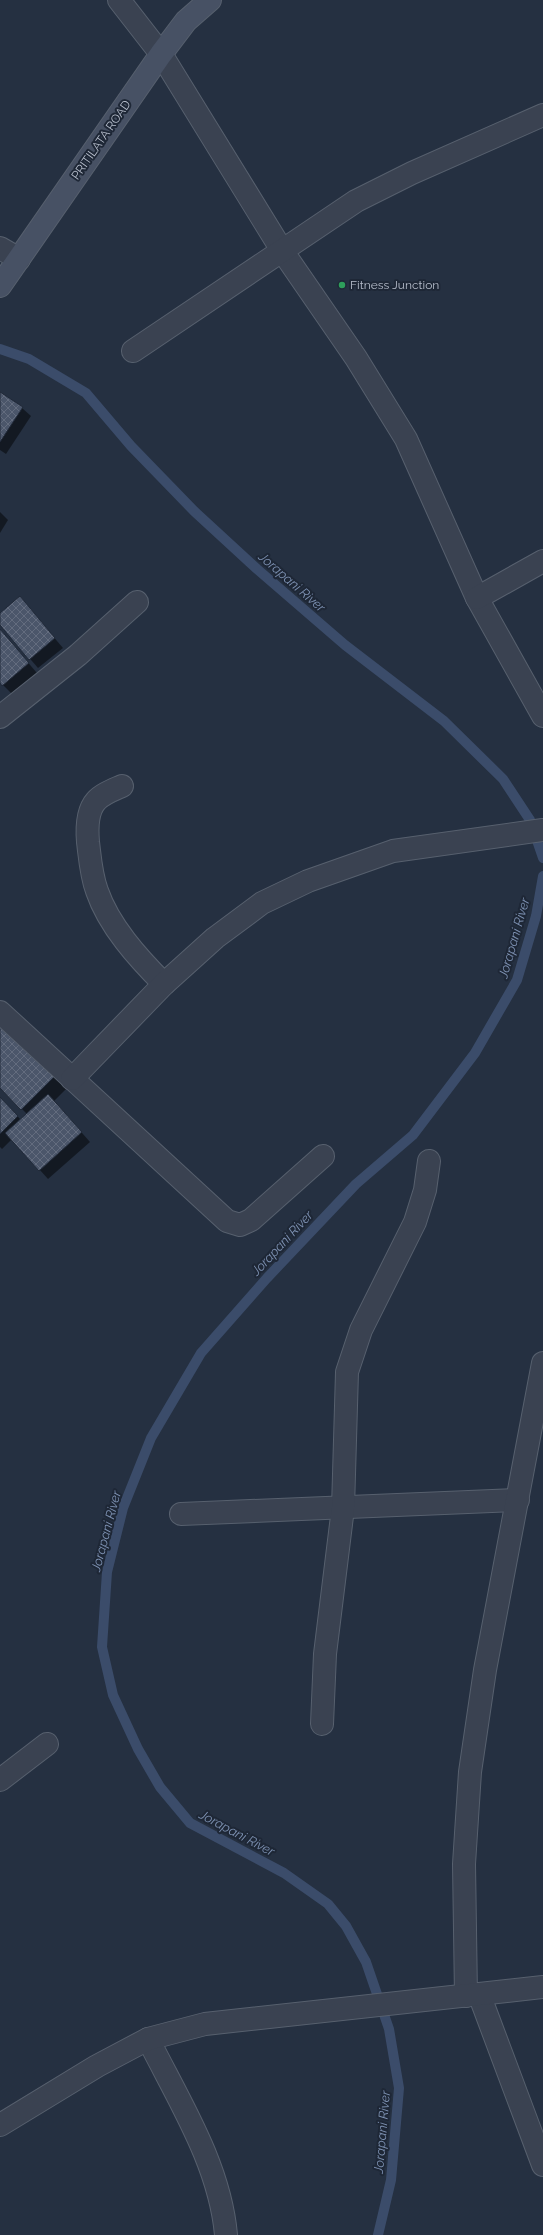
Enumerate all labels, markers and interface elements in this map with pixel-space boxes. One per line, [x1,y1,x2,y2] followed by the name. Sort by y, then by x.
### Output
[68,97,134,182] street label: PRITILATA ROAD
[350,278,439,292] place label: Fitness Junction
[337,280,347,290] marker: Fitness Junction
[255,549,329,615] water label: Jorapani River
[495,896,533,981] water label: Jorapani River
[248,1207,316,1279] water label: Jorapani River
[88,1489,124,1574] water label: Jorapani River
[196,1806,278,1859] water label: Jorapani River
[371,2090,393,2175] water label: Jorapani River

